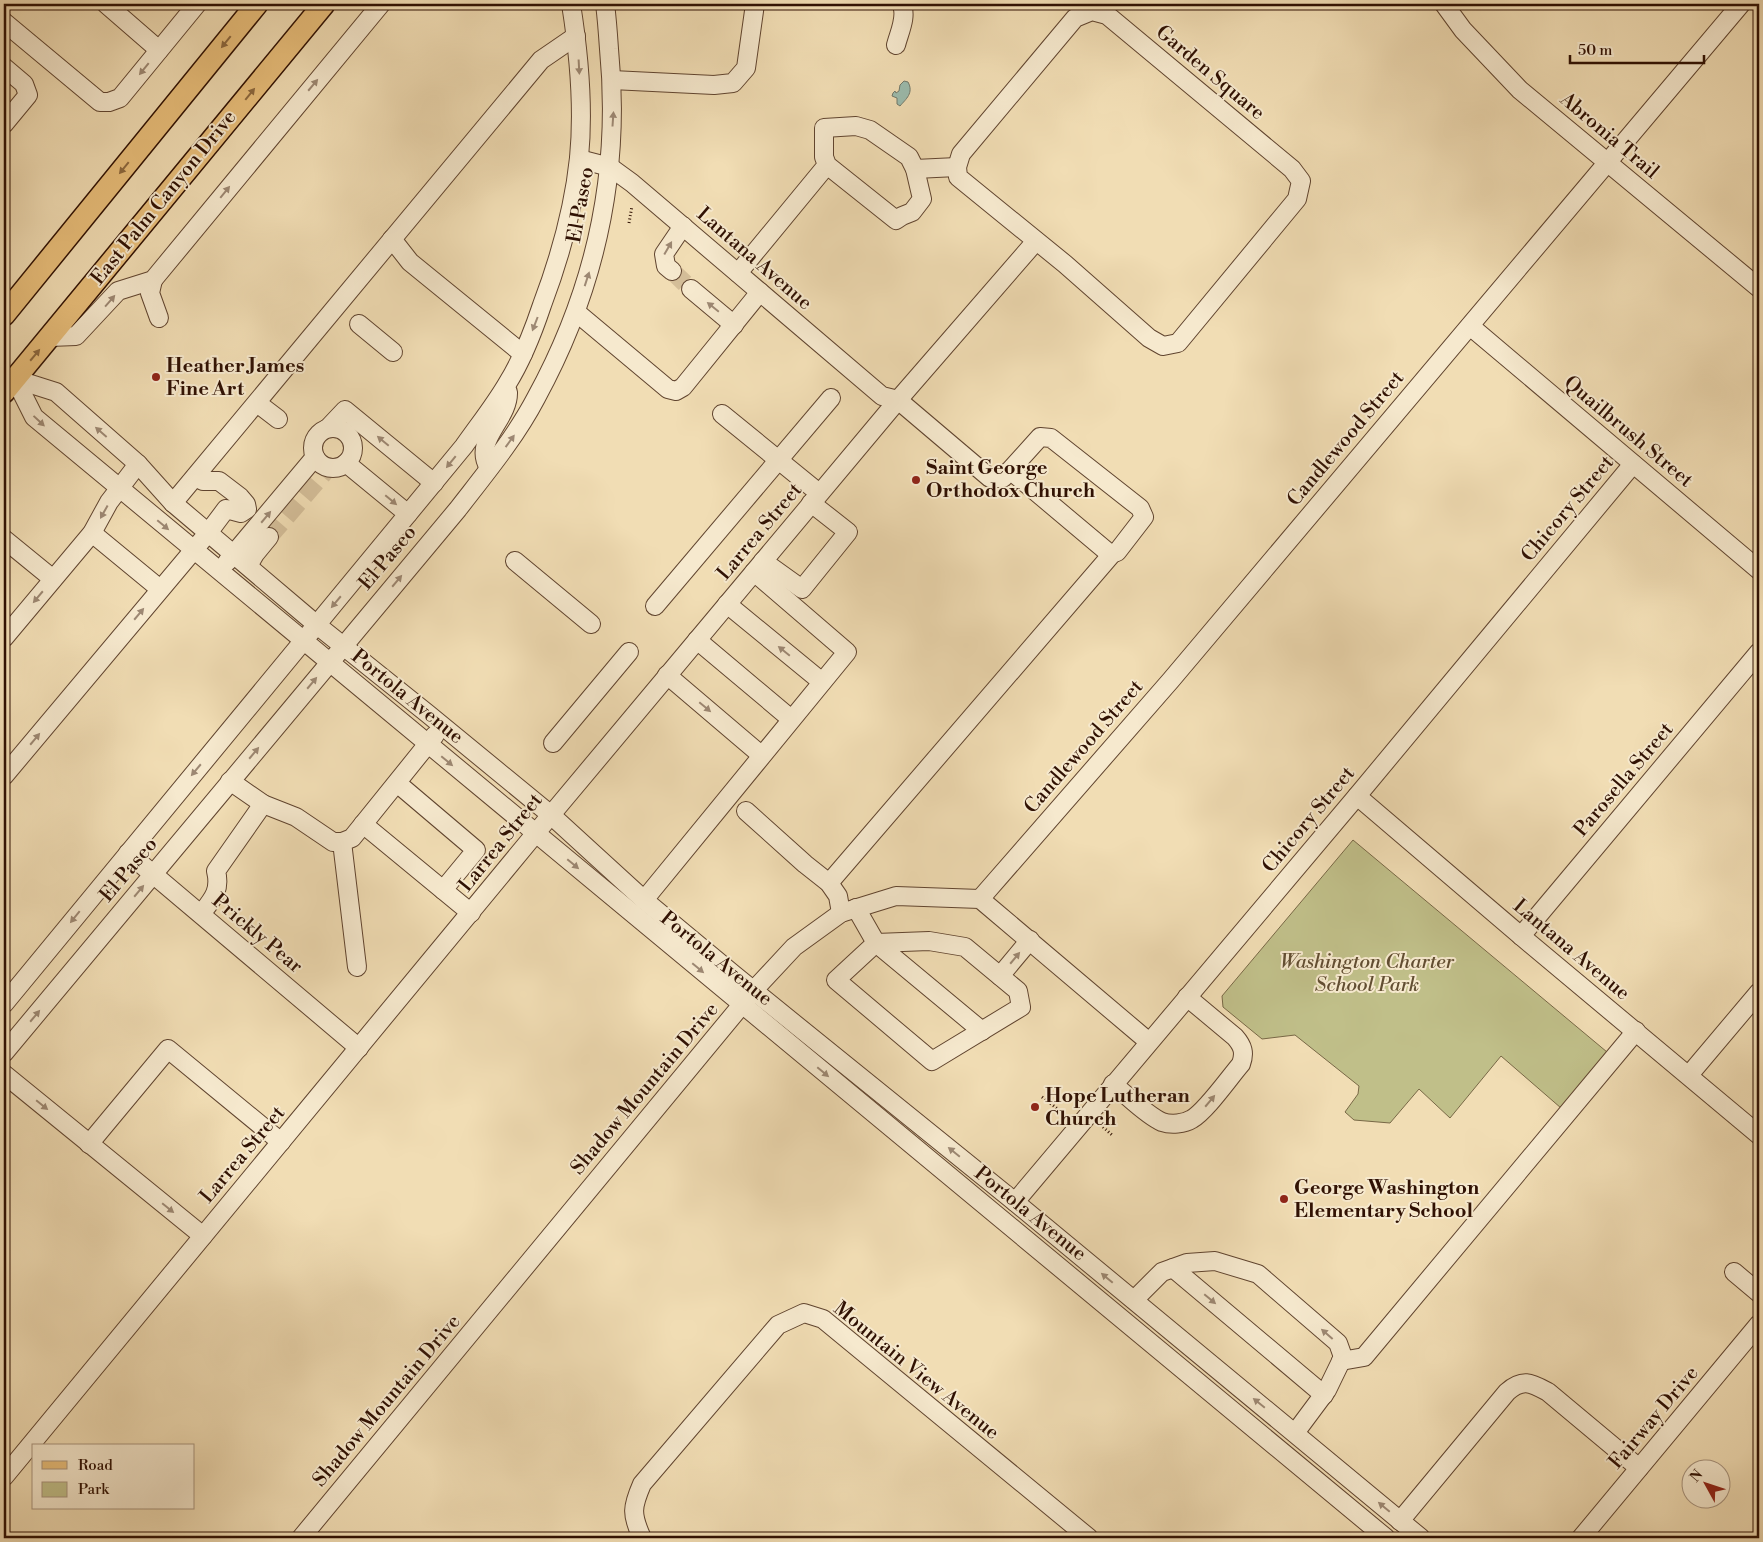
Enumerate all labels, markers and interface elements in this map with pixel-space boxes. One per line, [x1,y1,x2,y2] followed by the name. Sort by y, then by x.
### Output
[1150,20,1270,126] street label: Garden Square
[1570,32,1704,64] scale bar
[221,35,232,48] one-way arrow
[1578,41,1612,60] text: 50 m
[575,59,583,75] one-way arrow
[138,62,150,74] one-way arrow
[307,79,318,92] one-way arrow
[1554,87,1664,185] street label: Abronia Trail
[244,88,255,101] one-way arrow
[86,106,242,290] street label: East Palm Canyon Drive
[609,111,617,127] one-way arrow
[118,161,129,174] one-way arrow
[562,165,600,245] street label: El Paseo
[219,186,230,199] one-way arrow
[691,202,817,316] street label: Lantana Avenue
[664,242,673,255] one-way arrow
[583,271,591,286] one-way arrow
[104,294,115,307] one-way arrow
[706,301,719,312] one-way arrow
[531,317,539,331] one-way arrow
[30,349,41,362] one-way arrow
[166,354,304,402] place label: Heather James Fine Art
[1282,366,1410,512] street label: Candlewood Street
[150,371,162,383] marker: Heather James Fine Art
[1558,371,1698,493] street label: Quailbrush Street
[32,415,44,427] one-way arrow
[95,427,108,438] one-way arrow
[376,435,389,446] one-way arrow
[504,435,515,448] one-way arrow
[1516,451,1620,567] street label: Chicory Street
[445,455,457,467] one-way arrow
[926,456,1096,504] place label: Saint George Orthodox Church
[910,474,922,486] marker: Saint George Orthodox Church
[712,478,808,586] street label: Larrea Street
[384,494,397,505] one-way arrow
[99,505,108,519] one-way arrow
[260,511,271,524] one-way arrow
[157,519,169,531] one-way arrow
[354,521,422,595] street label: El Paseo
[391,575,402,587] one-way arrow
[33,590,44,603] one-way arrow
[330,596,341,609] one-way arrow
[133,608,144,620] one-way arrow
[346,644,468,750] street label: Portola Avenue
[779,645,791,657] one-way arrow
[1019,675,1149,819] street label: Candlewood Street
[307,677,318,690] one-way arrow
[698,701,710,713] one-way arrow
[1569,718,1679,842] street label: Parosella Street
[29,733,40,745] one-way arrow
[248,747,260,759] one-way arrow
[441,755,454,766] one-way arrow
[1257,762,1361,878] street label: Chicory Street
[190,764,202,776] one-way arrow
[454,789,548,897] street label: Larrea Street
[95,833,163,907] street label: El Paseo
[566,859,579,870] one-way arrow
[133,885,144,897] one-way arrow
[206,889,308,979] street label: Prickly Pear
[1507,894,1635,1006] street label: Lantana Avenue
[655,906,777,1012] street label: Portola Avenue
[69,911,80,924] one-way arrow
[1280,950,1455,998] park label: Washington Charter School Park
[1010,952,1021,965] one-way arrow
[691,963,704,974] one-way arrow
[566,998,724,1180] street label: Shadow Mountain Drive
[29,1010,40,1022] one-way arrow
[816,1066,829,1077] one-way arrow
[1045,1084,1191,1132] place label: Hope Lutheran Church
[1205,1094,1216,1107] one-way arrow
[35,1100,48,1111] one-way arrow
[195,1101,291,1209] street label: Larrea Street
[1029,1101,1041,1113] marker: Hope Lutheran Church
[948,1147,961,1158] one-way arrow
[969,1161,1091,1267] street label: Portola Avenue
[1294,1176,1480,1224] place label: George Washington Elementary School
[1278,1193,1290,1205] marker: George Washington Elementary School
[161,1202,174,1213] one-way arrow
[1100,1272,1113,1283] one-way arrow
[1203,1294,1216,1305] one-way arrow
[828,1296,1004,1446] street label: Mountain View Avenue
[308,1310,466,1492] street label: Shadow Mountain Drive
[1321,1329,1333,1340] one-way arrow
[1604,1361,1704,1475] street label: Fairway Drive
[1253,1398,1265,1409] one-way arrow
[32,1444,195,1510] legend
[78,1456,113,1475] text: Road
[1680,1460,1730,1510] north arrow
[1686,1466,1707,1486] text: N
[78,1480,110,1499] text: Park
[1377,1502,1390,1513] one-way arrow

